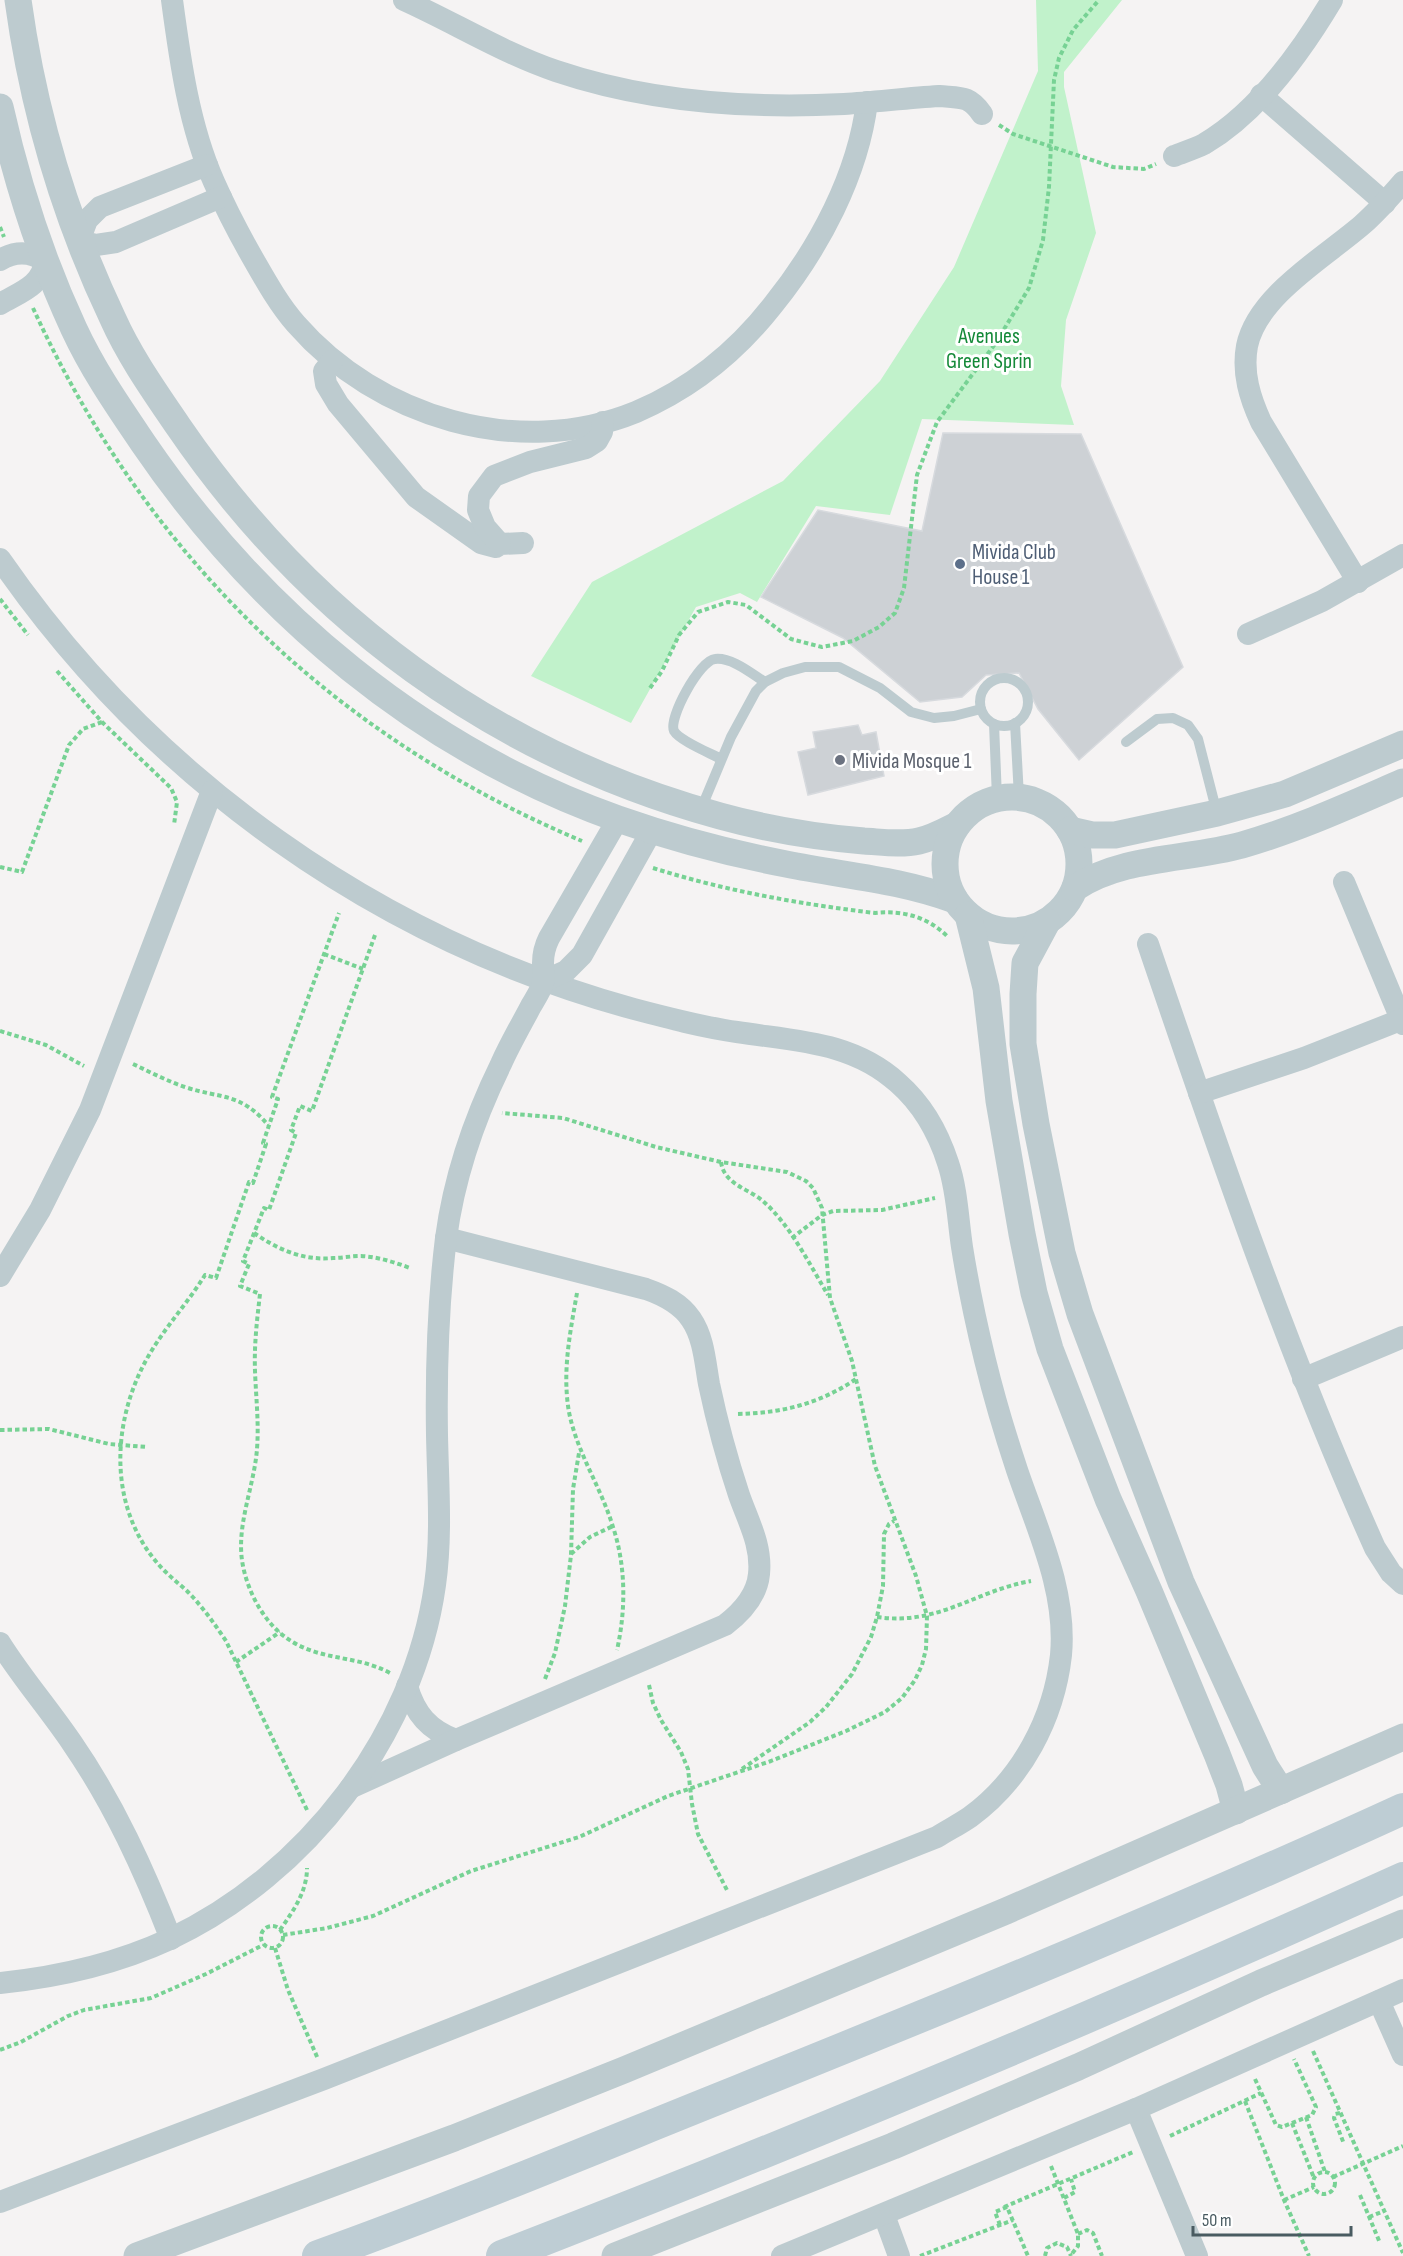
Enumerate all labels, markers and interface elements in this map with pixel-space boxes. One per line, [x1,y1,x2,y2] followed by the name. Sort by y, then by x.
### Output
[946,323,1032,375] park label: Avenues Green Sprin
[972,539,1056,591] place label: Mivida Club House 1
[953,557,967,571] marker: Mivida Club House 1
[852,748,972,775] place label: Mivida Mosque 1
[833,753,847,767] marker: Mivida Mosque 1
[1193,2199,1350,2237] scale bar
[1202,2210,1232,2231] text: 50 m

